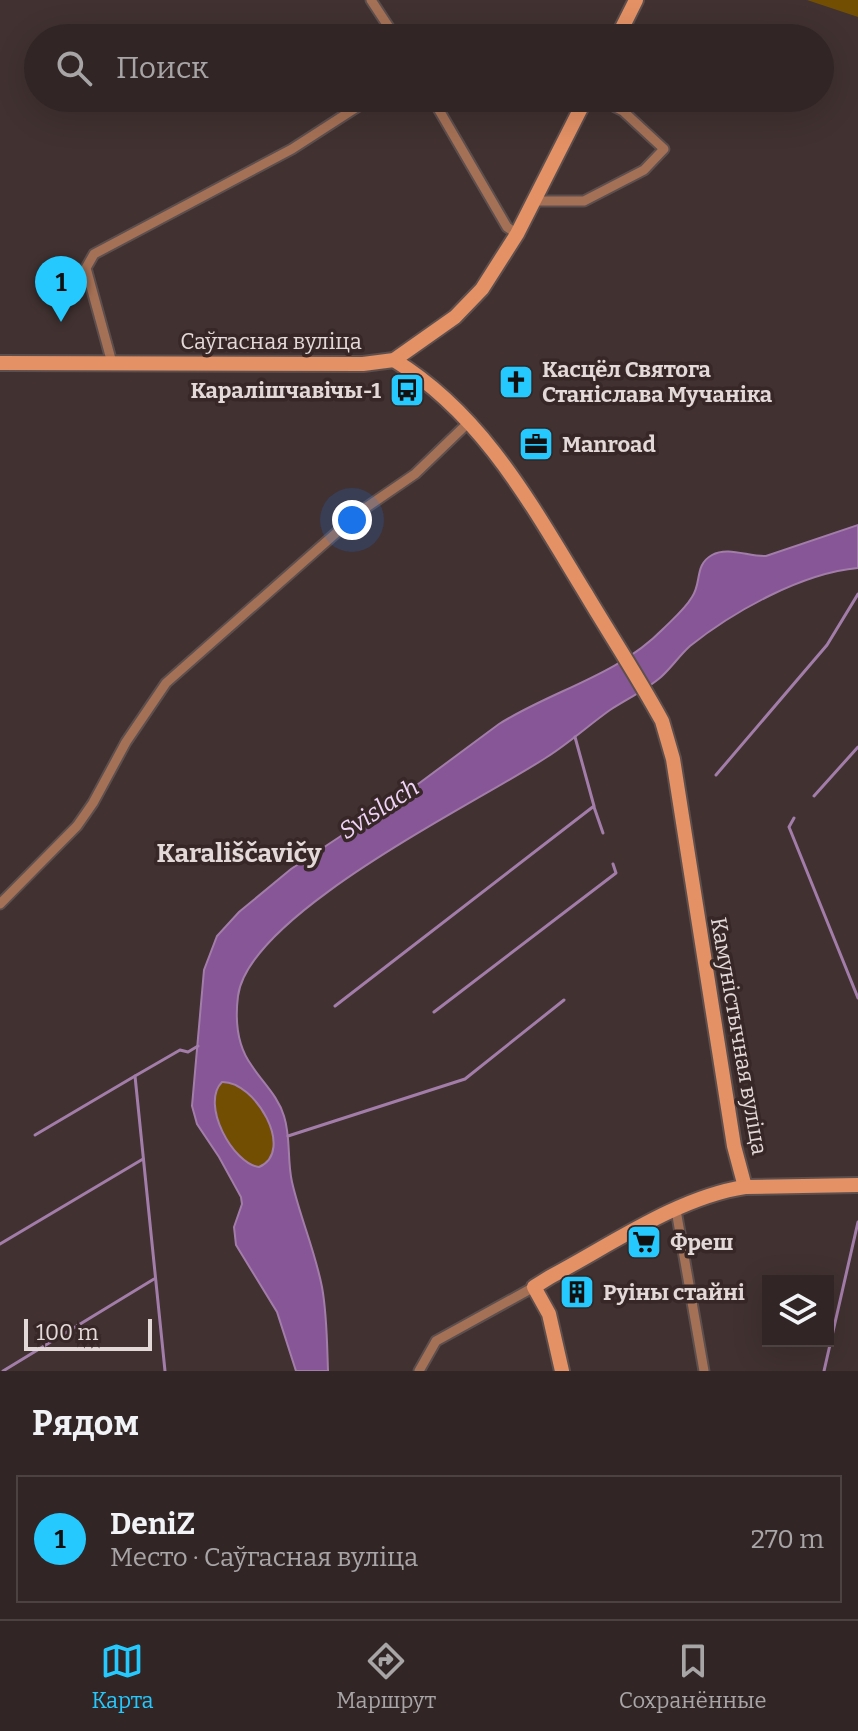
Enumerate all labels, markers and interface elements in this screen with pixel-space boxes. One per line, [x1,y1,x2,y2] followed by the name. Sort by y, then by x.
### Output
[24,24,834,112] search box
[52,46,96,90] icon: search
[116,50,209,86] text: Поиск
[35,256,87,322] pin: 1
[180,328,362,355] street label: Саўгасная вуліца
[542,356,773,408] place label: Касцёл Святога Станіслава Мучаніка
[497,363,535,401] church icon: Касцёл Святога Станіслава Мучаніка
[388,371,426,409] bus stop icon: Каралішчавічы-1
[190,377,381,404] place label: Каралішчавічы-1
[517,425,555,463] office icon: Manroad
[562,431,656,458] place label: Manroad
[332,500,372,540] your location
[334,773,424,845] water label: Svislach
[157,838,322,869] district label: Karališčavičy
[705,915,773,1157] street label: Камуністычная вуліца
[625,1223,663,1261] supermarket icon: Фреш
[670,1229,733,1256] place label: Фреш
[558,1273,596,1311] building icon: Руіны стайні
[762,1275,834,1347] map controls
[762,1275,834,1347] button: layers
[603,1279,745,1306] place label: Руіны стайні
[24,1315,152,1351] scale bar
[36,1319,99,1346] text: 100 m
[32,1403,139,1444] text: Рядом
[110,1506,195,1542] text: DeniZ
[54,1524,66,1555] text: 1
[751,1524,824,1555] text: 270 m
[110,1542,418,1573] text: Место · Саўгасная вуліца
[91,1639,153,1714] tab: Карта
[336,1639,436,1714] tab: Маршрут
[619,1639,767,1714] tab: Сохранённые

